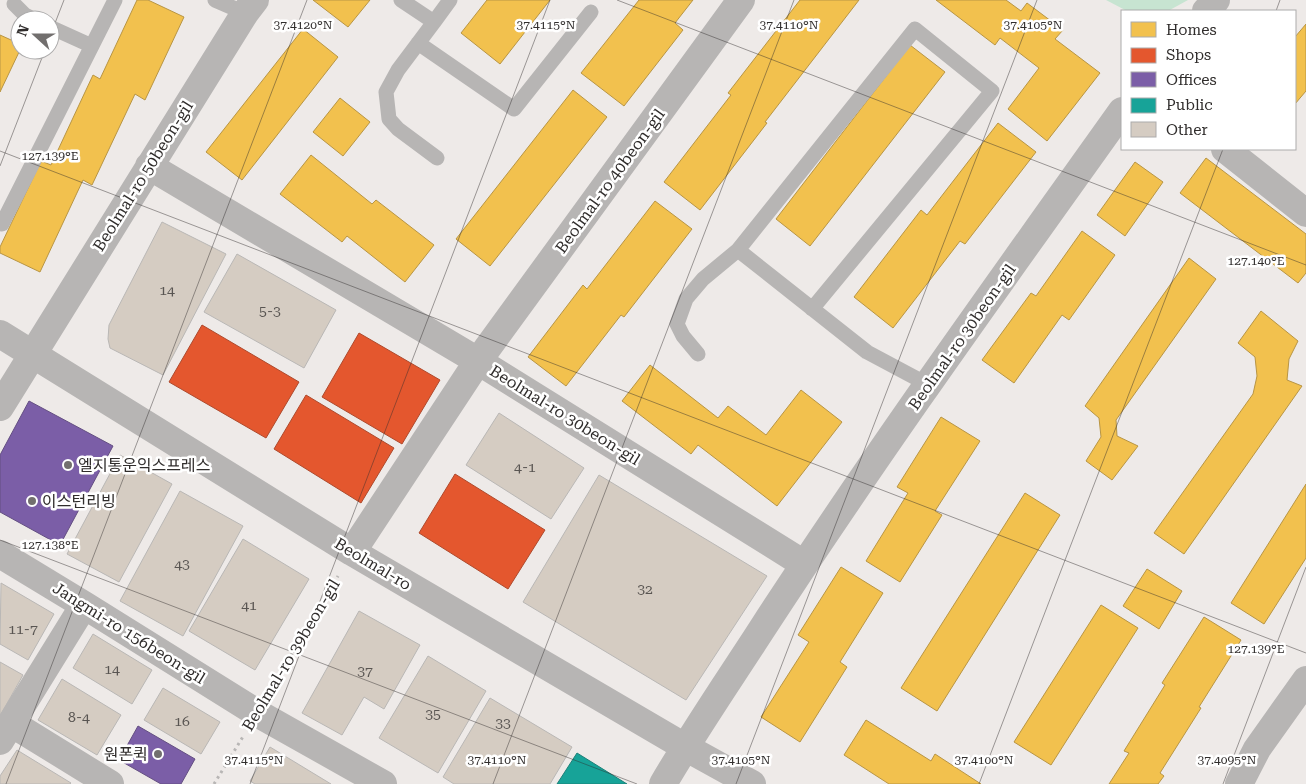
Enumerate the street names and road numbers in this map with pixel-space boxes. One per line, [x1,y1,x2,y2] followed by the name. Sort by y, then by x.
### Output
[89,97,197,255] street label: Beolmal-ro 50beon-gil
[551,105,669,257] street label: Beolmal-ro 40beon-gil
[904,260,1020,413] street label: Beolmal-ro 30beon-gil
[486,361,644,469] street label: Beolmal-ro 30beon-gil
[331,534,415,594] street label: Beolmal-ro
[238,576,344,734] street label: Beolmal-ro 39beon-gil
[49,578,209,688] street label: Jangmi-ro 156beon-gil

